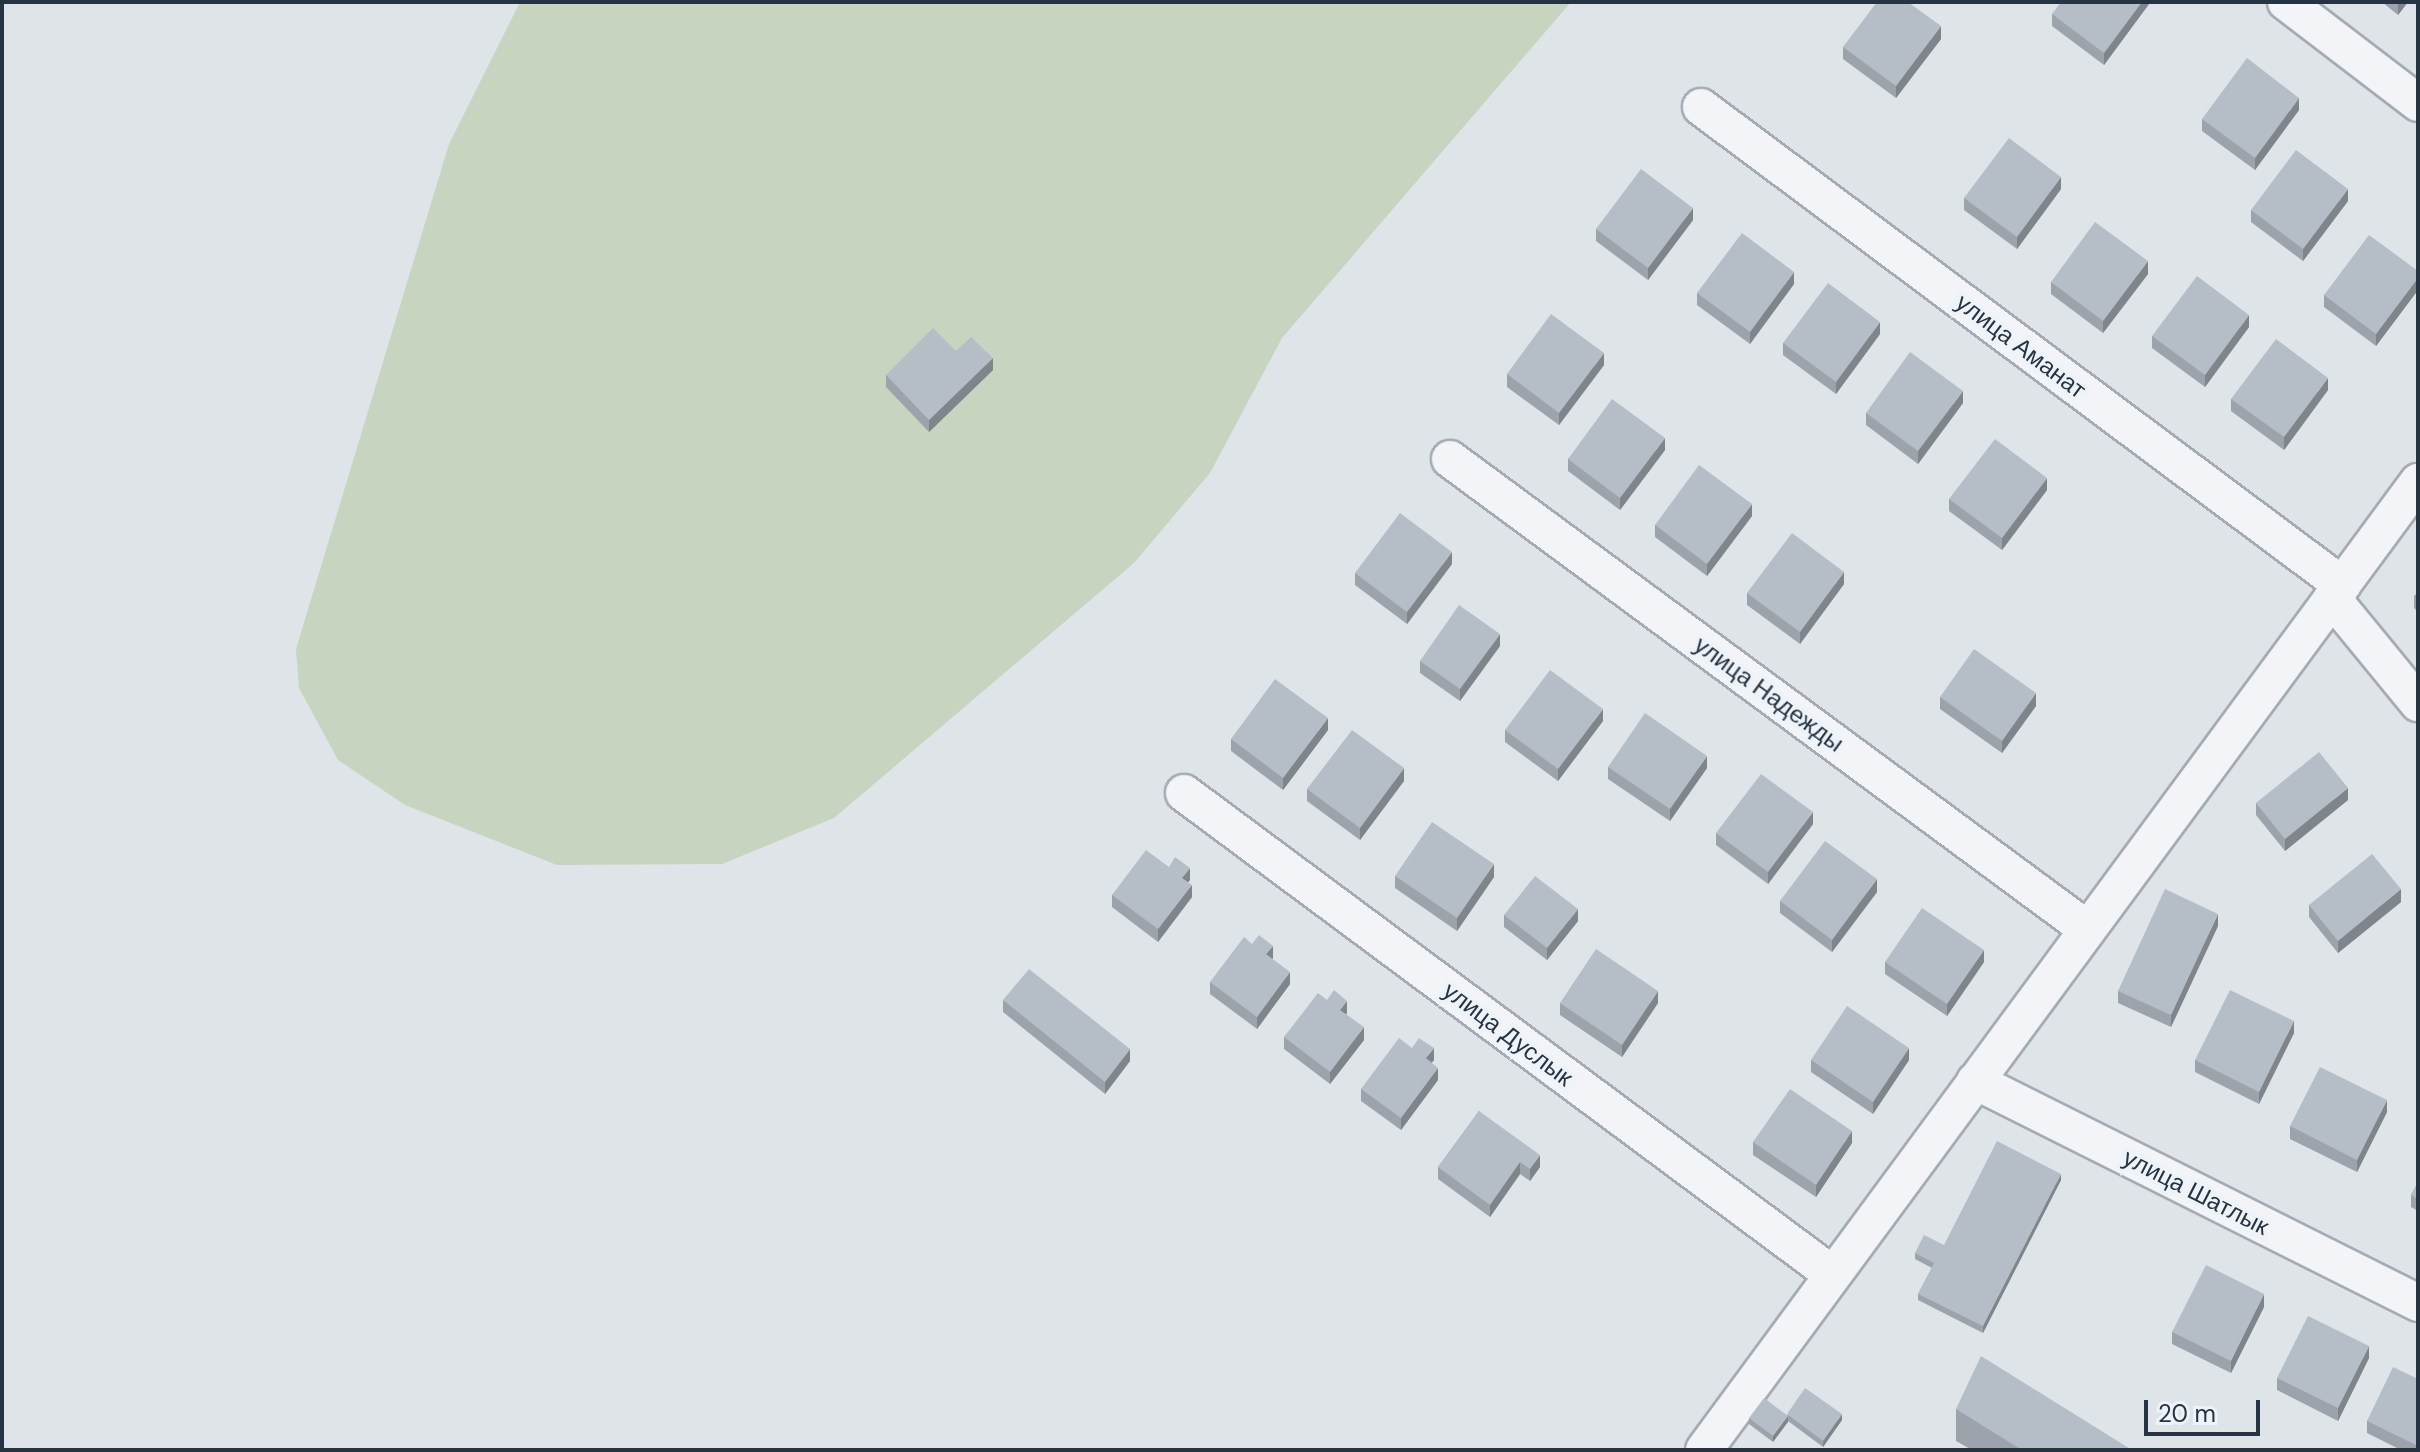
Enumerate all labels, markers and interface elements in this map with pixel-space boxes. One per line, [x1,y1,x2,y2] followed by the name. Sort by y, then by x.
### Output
[1950,288,2092,404] street label: улица Аманат
[1689,630,1849,758] street label: улица Надежды
[1438,976,1578,1092] street label: улица Дуслык
[2118,1143,2274,1241] street label: улица Шатлык
[2148,1384,2264,1434] scale bar
[2158,1398,2216,1429] text: 20 m

